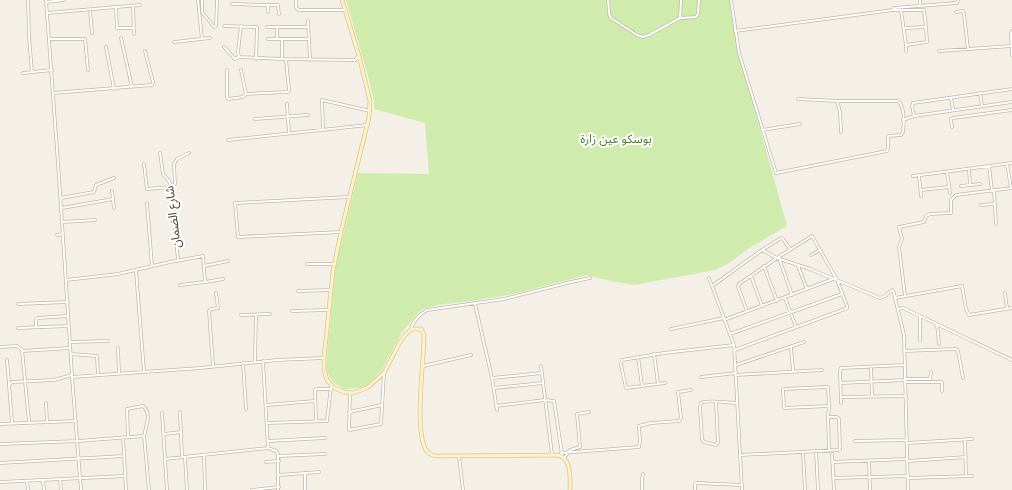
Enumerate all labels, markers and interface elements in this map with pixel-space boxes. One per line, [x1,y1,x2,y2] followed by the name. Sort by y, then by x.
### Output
[580,130,652,147] park label: بوسكو عين زارة
[160,185,186,249] street label: شارع الضمان

